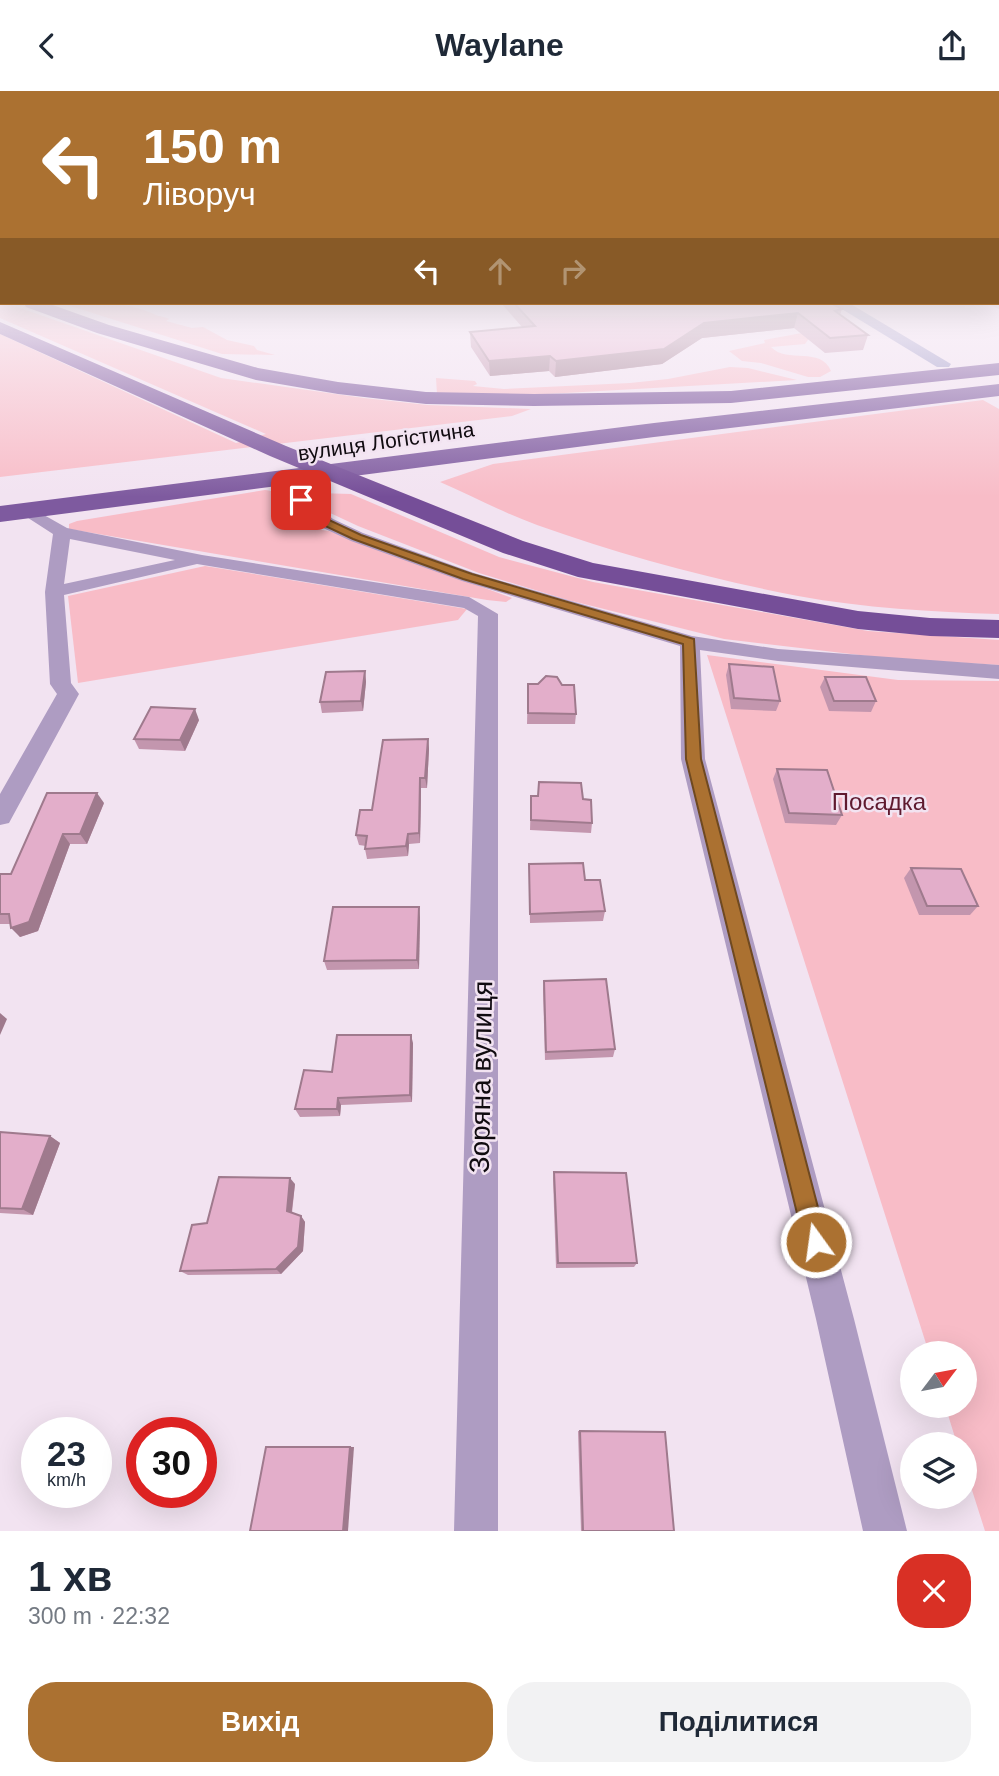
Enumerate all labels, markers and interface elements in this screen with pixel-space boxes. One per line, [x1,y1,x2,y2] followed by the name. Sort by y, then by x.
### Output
[28,27,66,65] icon: back
[435,27,564,63] text: Waylane
[933,27,971,65] icon: share
[28,119,119,210] icon: left
[143,119,282,173] text: 150 m
[143,176,256,212] text: Ліворуч
[408,252,446,290] icon: left
[481,252,519,290] icon: ahead
[554,252,592,290] icon: right
[296,417,476,465] street label: вулиця Логістична
[271,470,331,530] pin
[282,481,320,519] icon: arrive
[832,788,927,815] park label: Посадка
[464,980,498,1174] street label: Зоряна вулиця
[779,1205,853,1279] position arrow
[900,1341,976,1417] north arrow
[900,1341,977,1509] map controls
[126,1417,217,1508] speed limit sign: 30
[900,1432,977,1509] button: layers
[47,1434,86,1473] text: 23
[47,1470,86,1490] text: km/h
[28,1553,112,1600] text: 1 хв
[897,1554,971,1628] button: close
[28,1603,170,1629] text: 300 m · 22:32
[28,1682,493,1762] button: Вихід
[507,1682,971,1762] button: Поділитися

